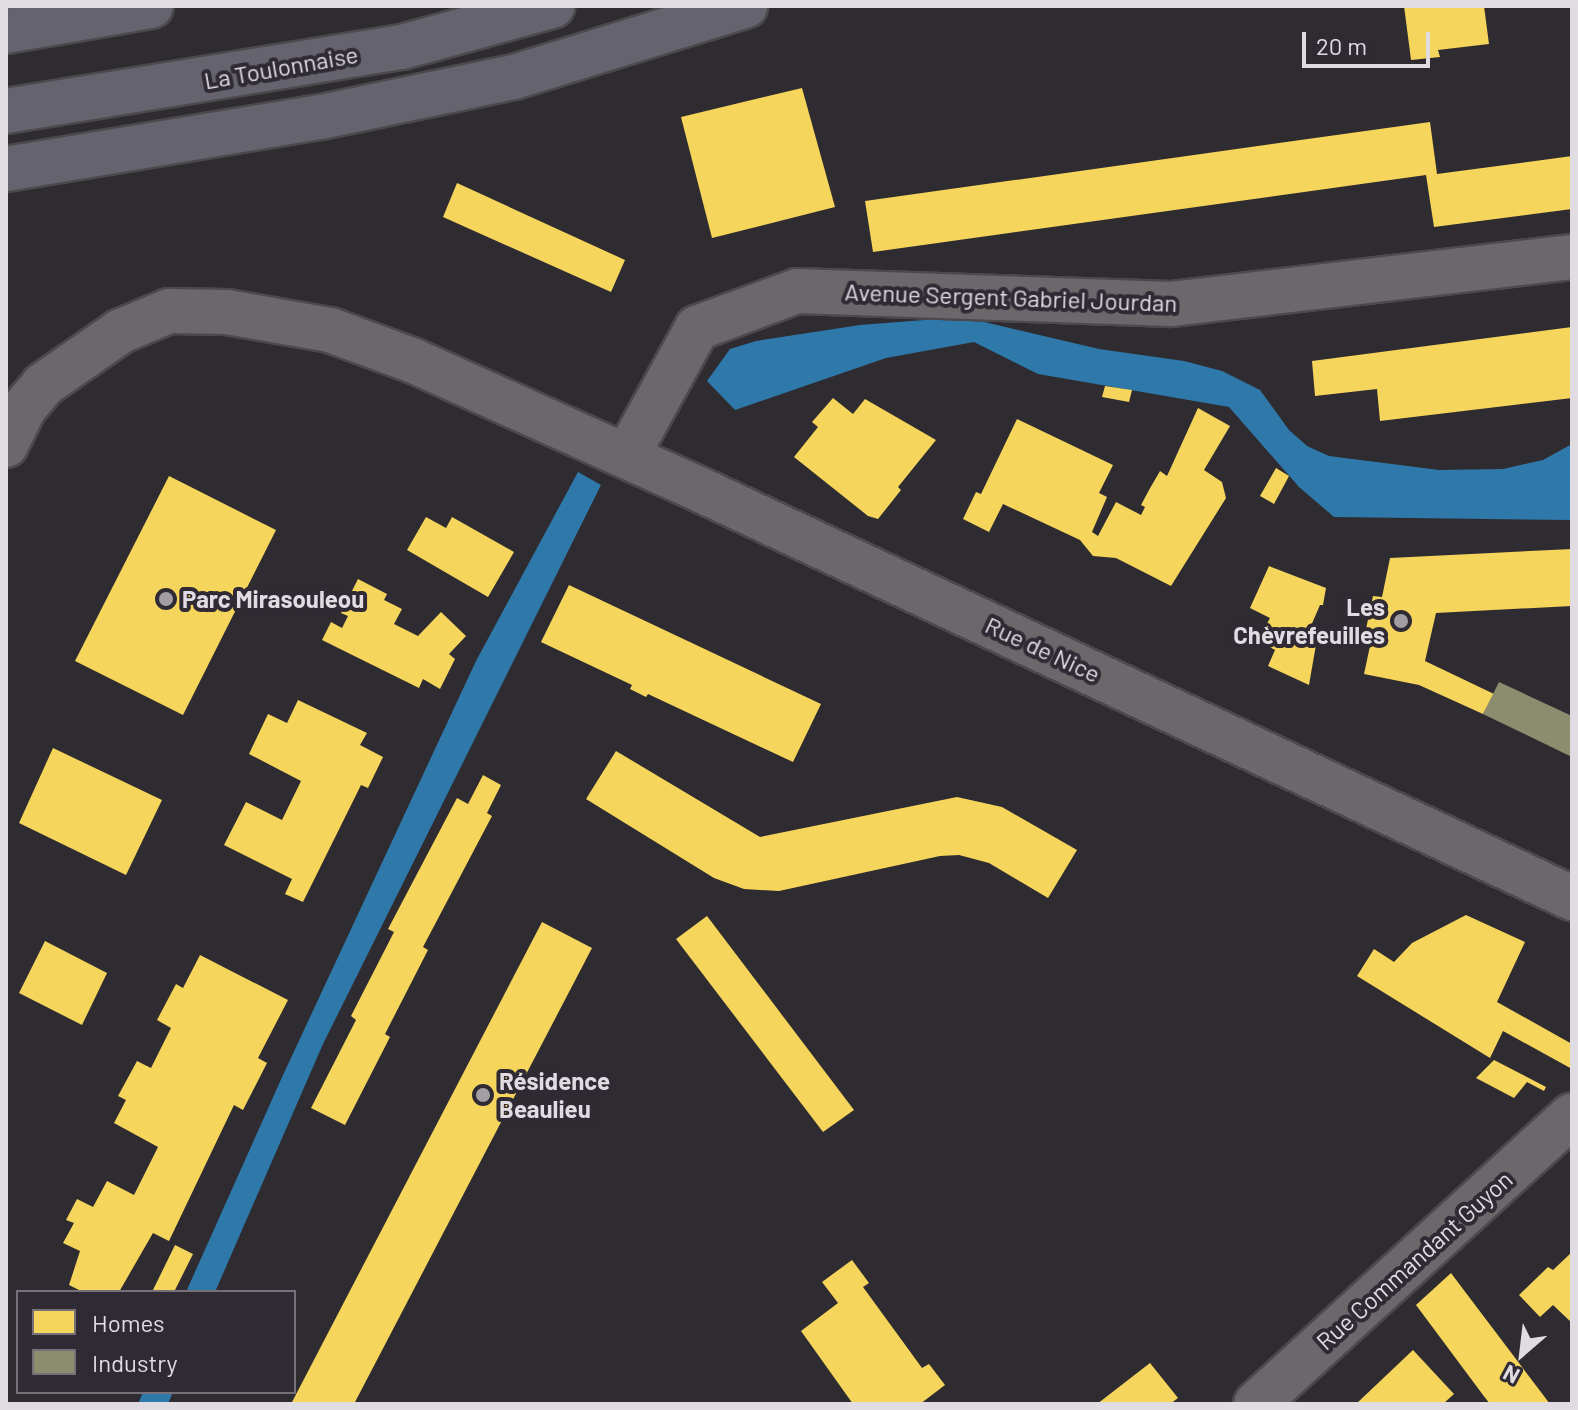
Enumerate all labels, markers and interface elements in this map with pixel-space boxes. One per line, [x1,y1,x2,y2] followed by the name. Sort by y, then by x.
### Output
[1306,16,1434,66] scale bar
[1316,31,1367,60] text: 20 m
[202,39,360,95] street label: La Toulonnaise
[844,277,1178,317] street label: Avenue Sergent Gabriel Jourdan
[182,585,364,613] place label: Parc Mirasouleou
[157,590,175,608] marker: Parc Mirasouleou
[1233,593,1385,649] place label: Les Chèvrefeuilles
[981,610,1105,688] street label: Rue de Nice
[1392,612,1410,630] marker: Les Chèvrefeuilles
[499,1067,610,1123] place label: Résidence Beaulieu
[474,1086,492,1104] marker: Résidence Beaulieu
[1310,1164,1518,1356] street label: Rue Commandant Guyon
[16,1290,296,1394] legend
[92,1308,165,1337] text: Homes
[1482,1314,1562,1394] north arrow
[92,1348,178,1377] text: Industry
[1498,1360,1523,1390] text: N

